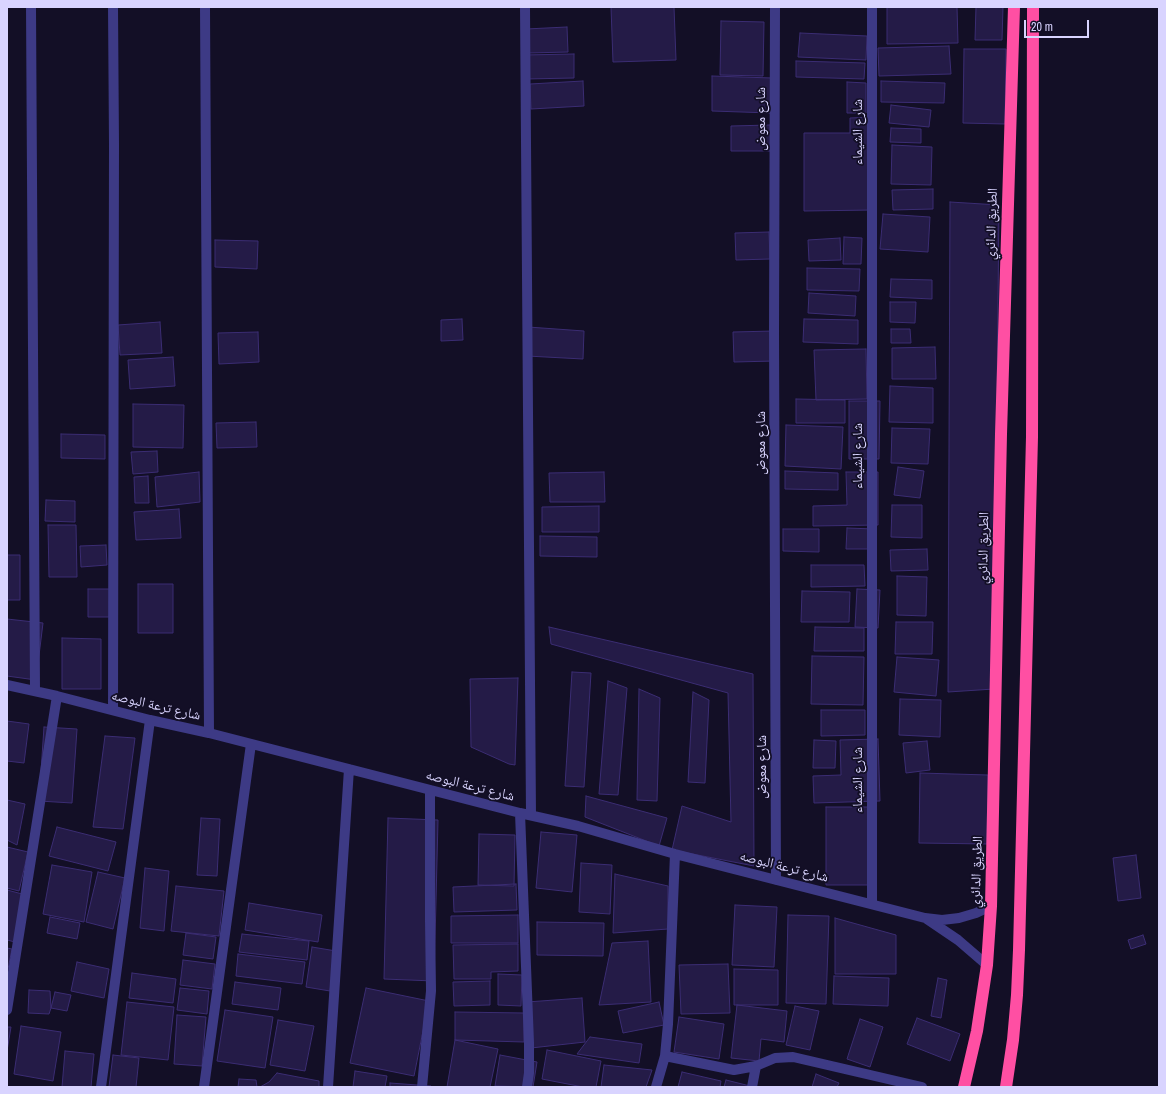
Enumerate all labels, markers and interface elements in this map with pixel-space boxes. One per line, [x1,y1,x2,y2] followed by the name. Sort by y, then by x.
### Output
[1026,12,1091,38] scale bar
[1031,19,1053,35] text: 20 m
[753,87,769,151] street label: شارع معوض
[850,99,866,165] street label: شارع الشيماء
[982,188,1002,260] street label: الطريق الدائري
[753,411,769,475] street label: شارع معوض
[850,423,866,489] street label: شارع الشيماء
[975,512,993,584] street label: الطريق الدائري
[110,688,202,724] street label: شارع ترعة البوصه
[754,735,770,799] street label: شارع معوض
[850,747,866,813] street label: شارع الشيماء
[424,767,516,805] street label: شارع ترعة البوصه
[967,836,987,908] street label: الطريق الدائري
[738,848,830,886] street label: شارع ترعة البوصه

